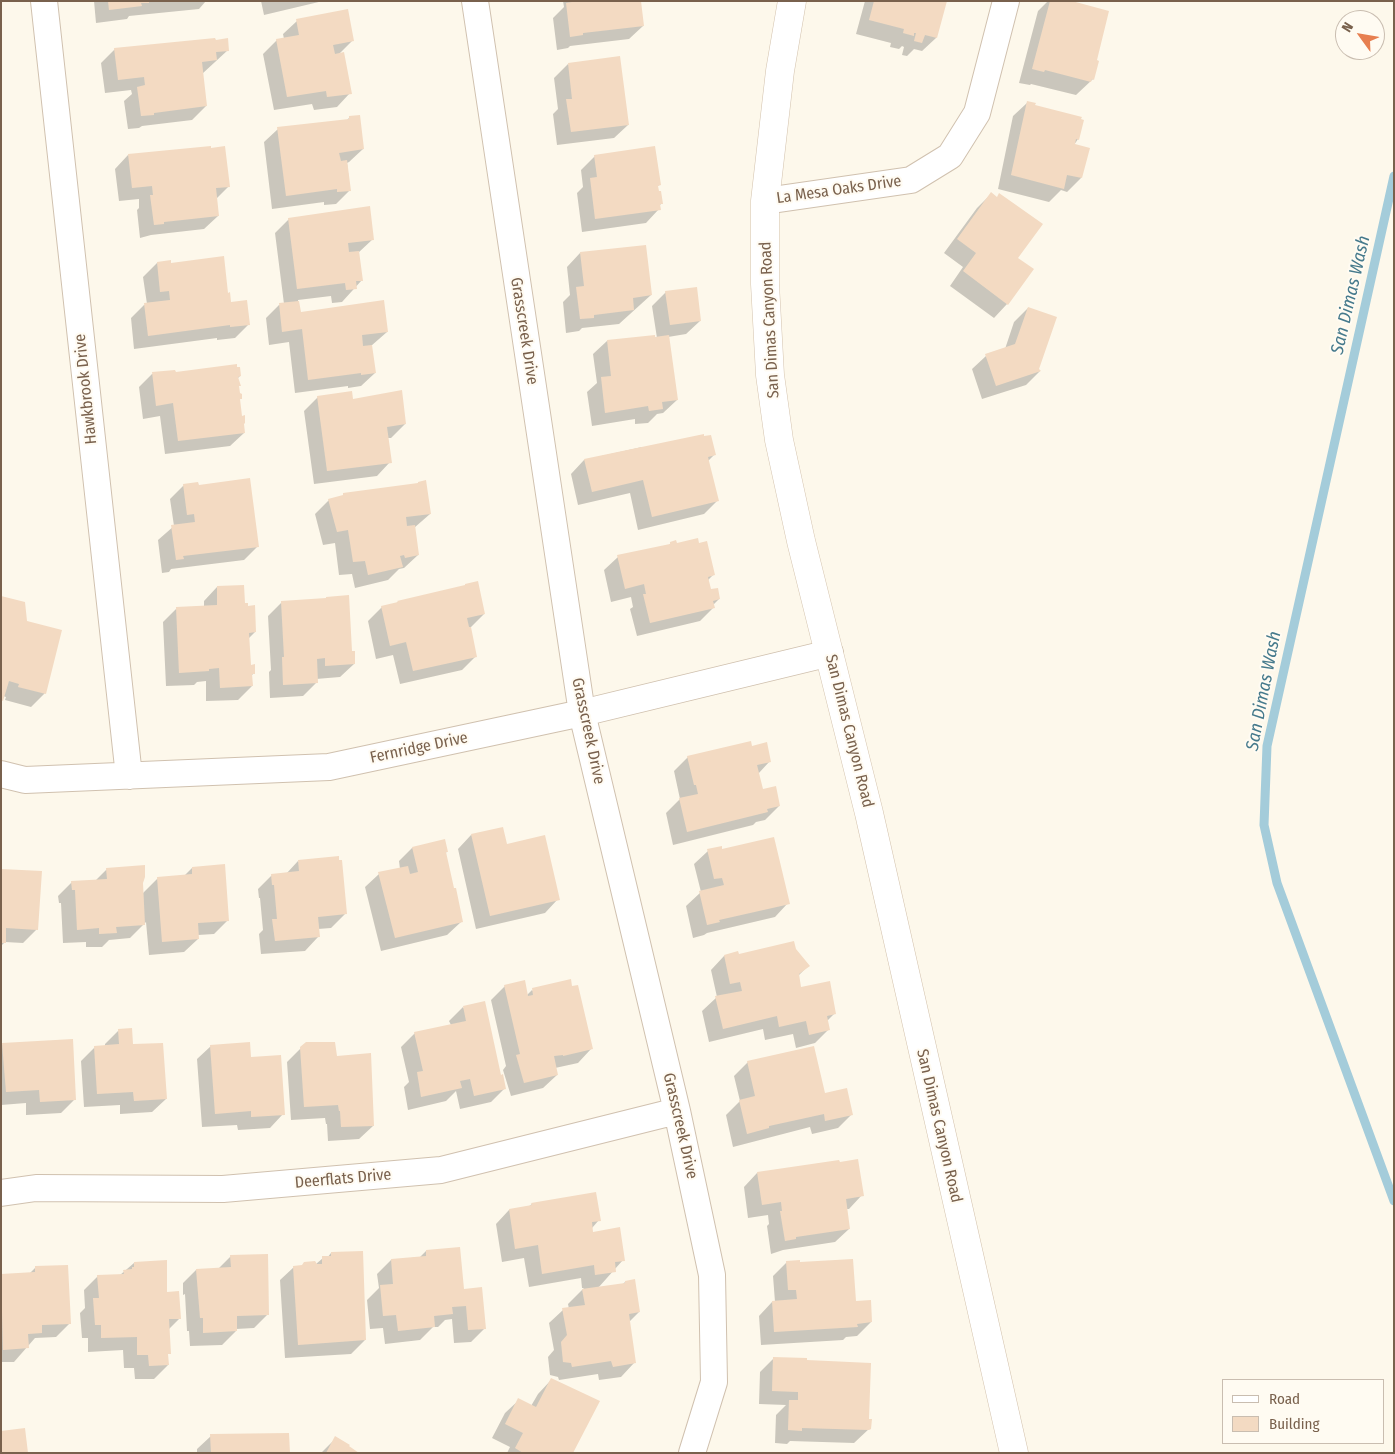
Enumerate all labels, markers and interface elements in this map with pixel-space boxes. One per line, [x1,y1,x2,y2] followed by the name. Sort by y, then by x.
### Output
[1335,10,1385,60] north arrow
[1338,19,1357,35] text: N
[775,172,903,208] street label: La Mesa Oaks Drive
[1327,234,1375,356] water label: San Dimas Wash
[756,241,784,399] street label: San Dimas Canyon Road
[506,276,542,386] street label: Grasscreek Drive
[71,333,101,445] street label: Hawkbrook Drive
[1242,629,1286,753] water label: San Dimas Wash
[821,653,877,809] street label: San Dimas Canyon Road
[567,676,609,786] street label: Grasscreek Drive
[368,728,470,768] street label: Fernridge Drive
[912,1047,966,1205] street label: San Dimas Canyon Road
[658,1071,702,1181] street label: Grasscreek Drive
[294,1165,392,1193] street label: Deerflats Drive
[1222,1379,1385,1444] legend
[1269,1390,1300,1408] text: Road
[1269,1415,1320,1433] text: Building

